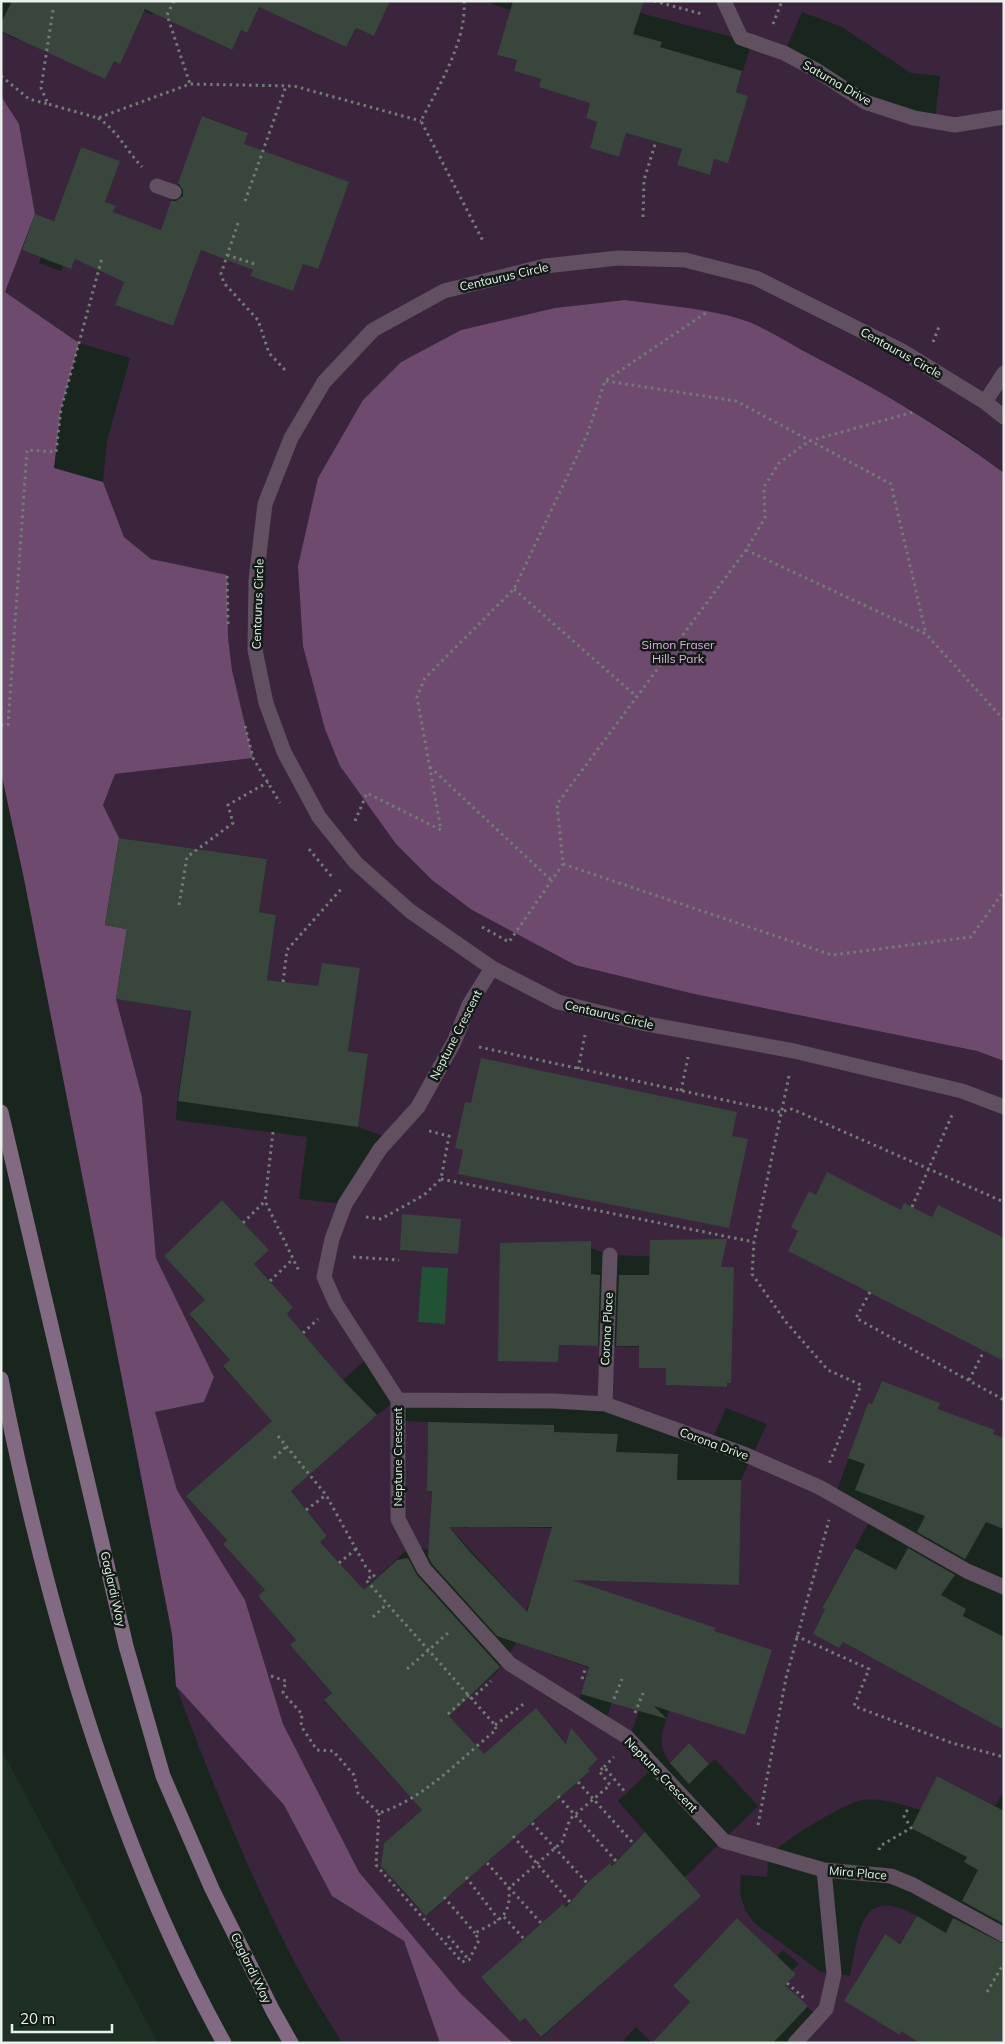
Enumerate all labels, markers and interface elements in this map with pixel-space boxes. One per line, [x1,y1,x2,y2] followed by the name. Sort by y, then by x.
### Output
[800,57,874,108] street label: Saturna Drive
[458,259,550,294] street label: Centaurus Circle
[858,324,945,381] street label: Centaurus Circle
[248,558,267,650] street label: Centaurus Circle
[642,637,715,666] park label: Simon Fraser Hills Park
[426,987,485,1082] street label: Neptune Crescent
[563,997,655,1032] street label: Centaurus Circle
[597,1292,616,1366] street label: Corona Place
[390,1408,405,1507] street label: Neptune Crescent
[678,1424,751,1463] street label: Corona Drive
[98,1550,130,1629] street label: Gaglardi Way
[622,1734,701,1815] street label: Neptune Crescent
[829,1863,888,1883] street label: Mira Place
[228,1930,275,2006] street label: Gaglardi Way
[12,2002,112,2034] scale bar
[20,2009,55,2028] text: 20 m

